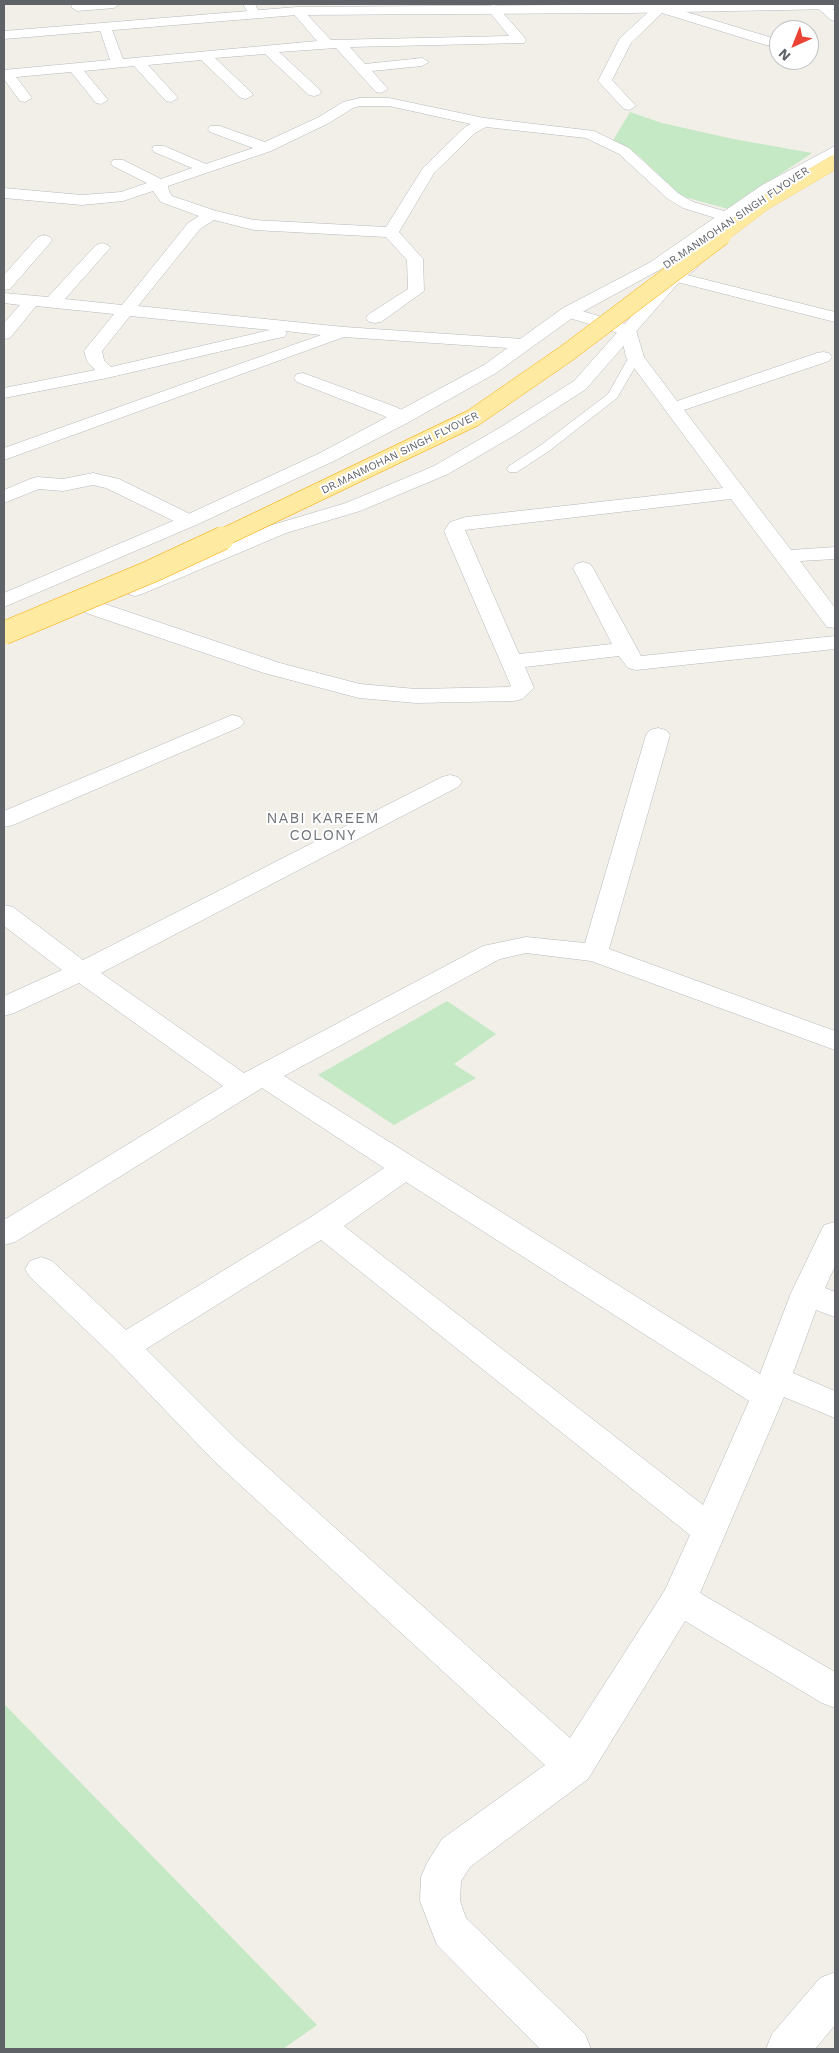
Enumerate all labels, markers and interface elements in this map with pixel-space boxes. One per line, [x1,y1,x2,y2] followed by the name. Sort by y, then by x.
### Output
[769,20,819,70] north arrow
[775,46,794,64] text: N
[660,164,812,272] street label: DR.MANMOHAN SINGH FLYOVER
[319,409,481,497] street label: DR.MANMOHAN SINGH FLYOVER
[265,810,381,845] district label: NABI KAREEM COLONY

